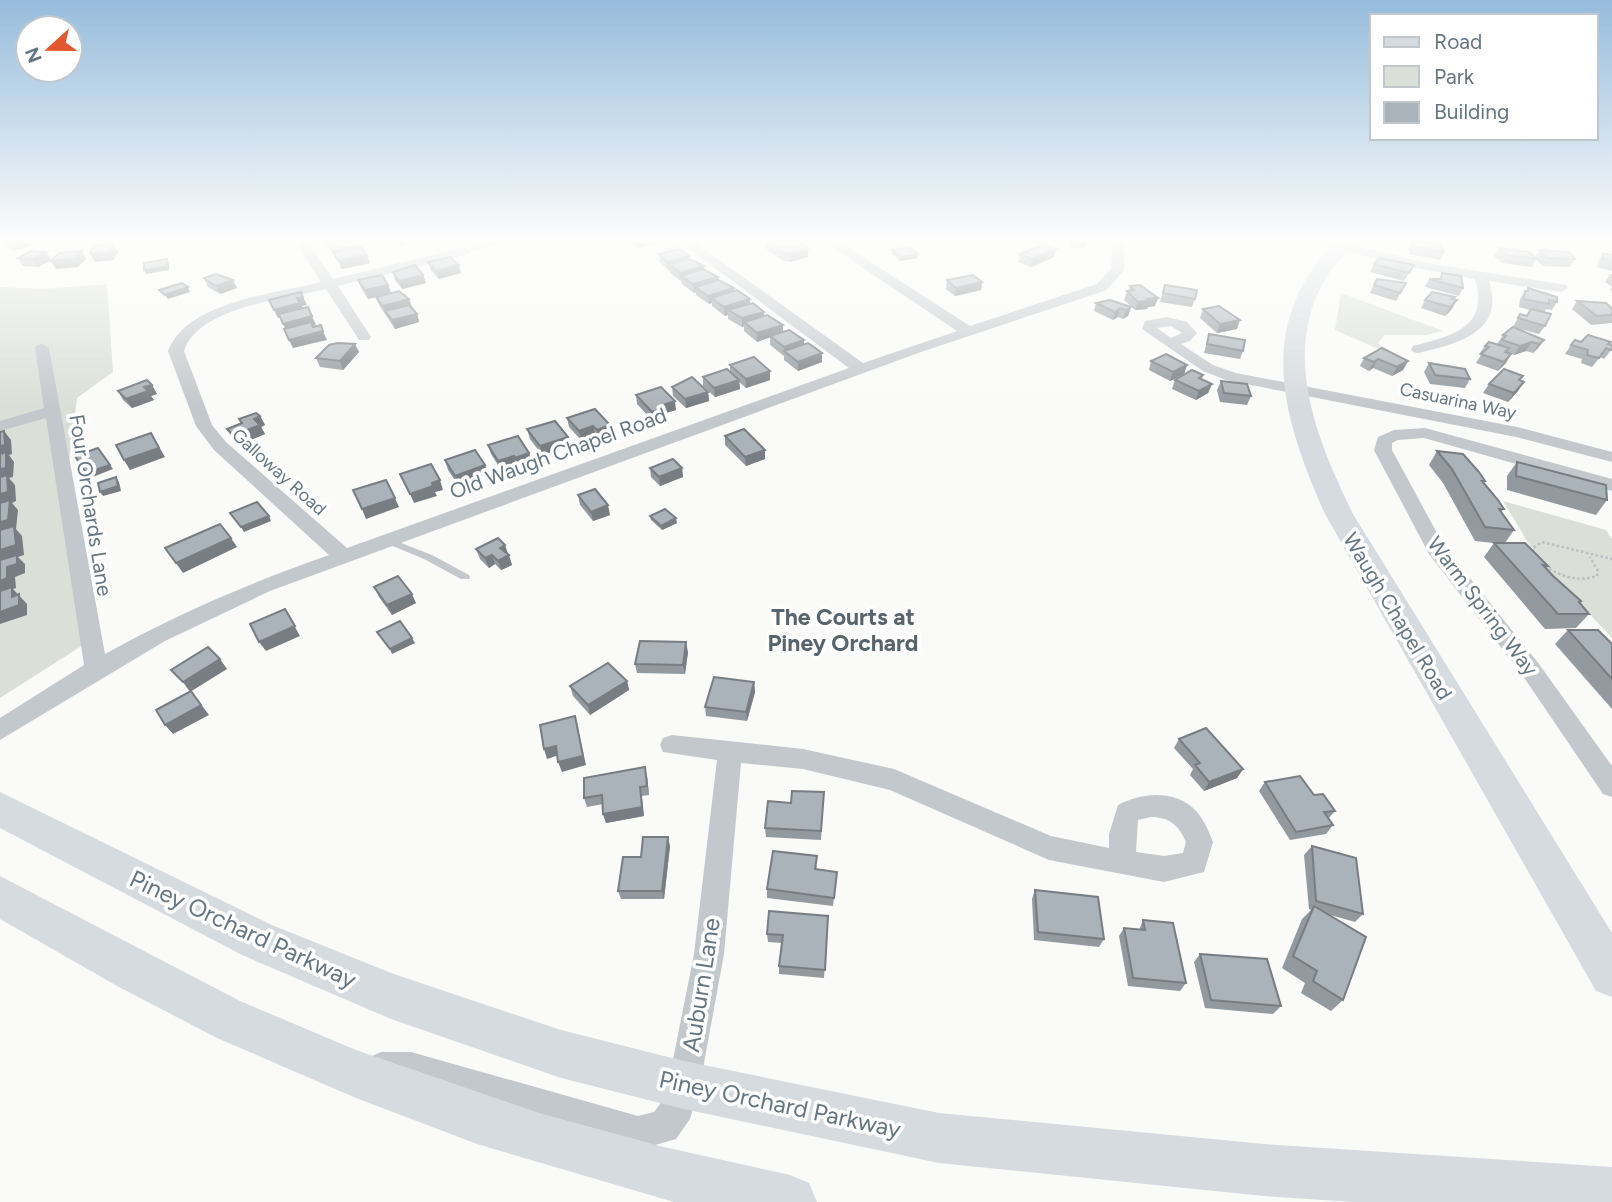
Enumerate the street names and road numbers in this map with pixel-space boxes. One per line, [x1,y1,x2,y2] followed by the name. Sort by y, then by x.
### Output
[1398,378,1519,424] street label: Casuarina Way
[446,402,670,504] street label: Old Waugh Chapel Road
[64,412,118,598] street label: Four Orchards Lane
[227,424,331,520] street label: Galloway Road
[1338,528,1458,704] street label: Waugh Chapel Road
[1423,532,1543,680] street label: Warm Spring Way
[125,864,361,994] street label: Piney Orchard Parkway
[676,916,726,1054] street label: Auburn Lane
[656,1064,904,1144] street label: Piney Orchard Parkway

